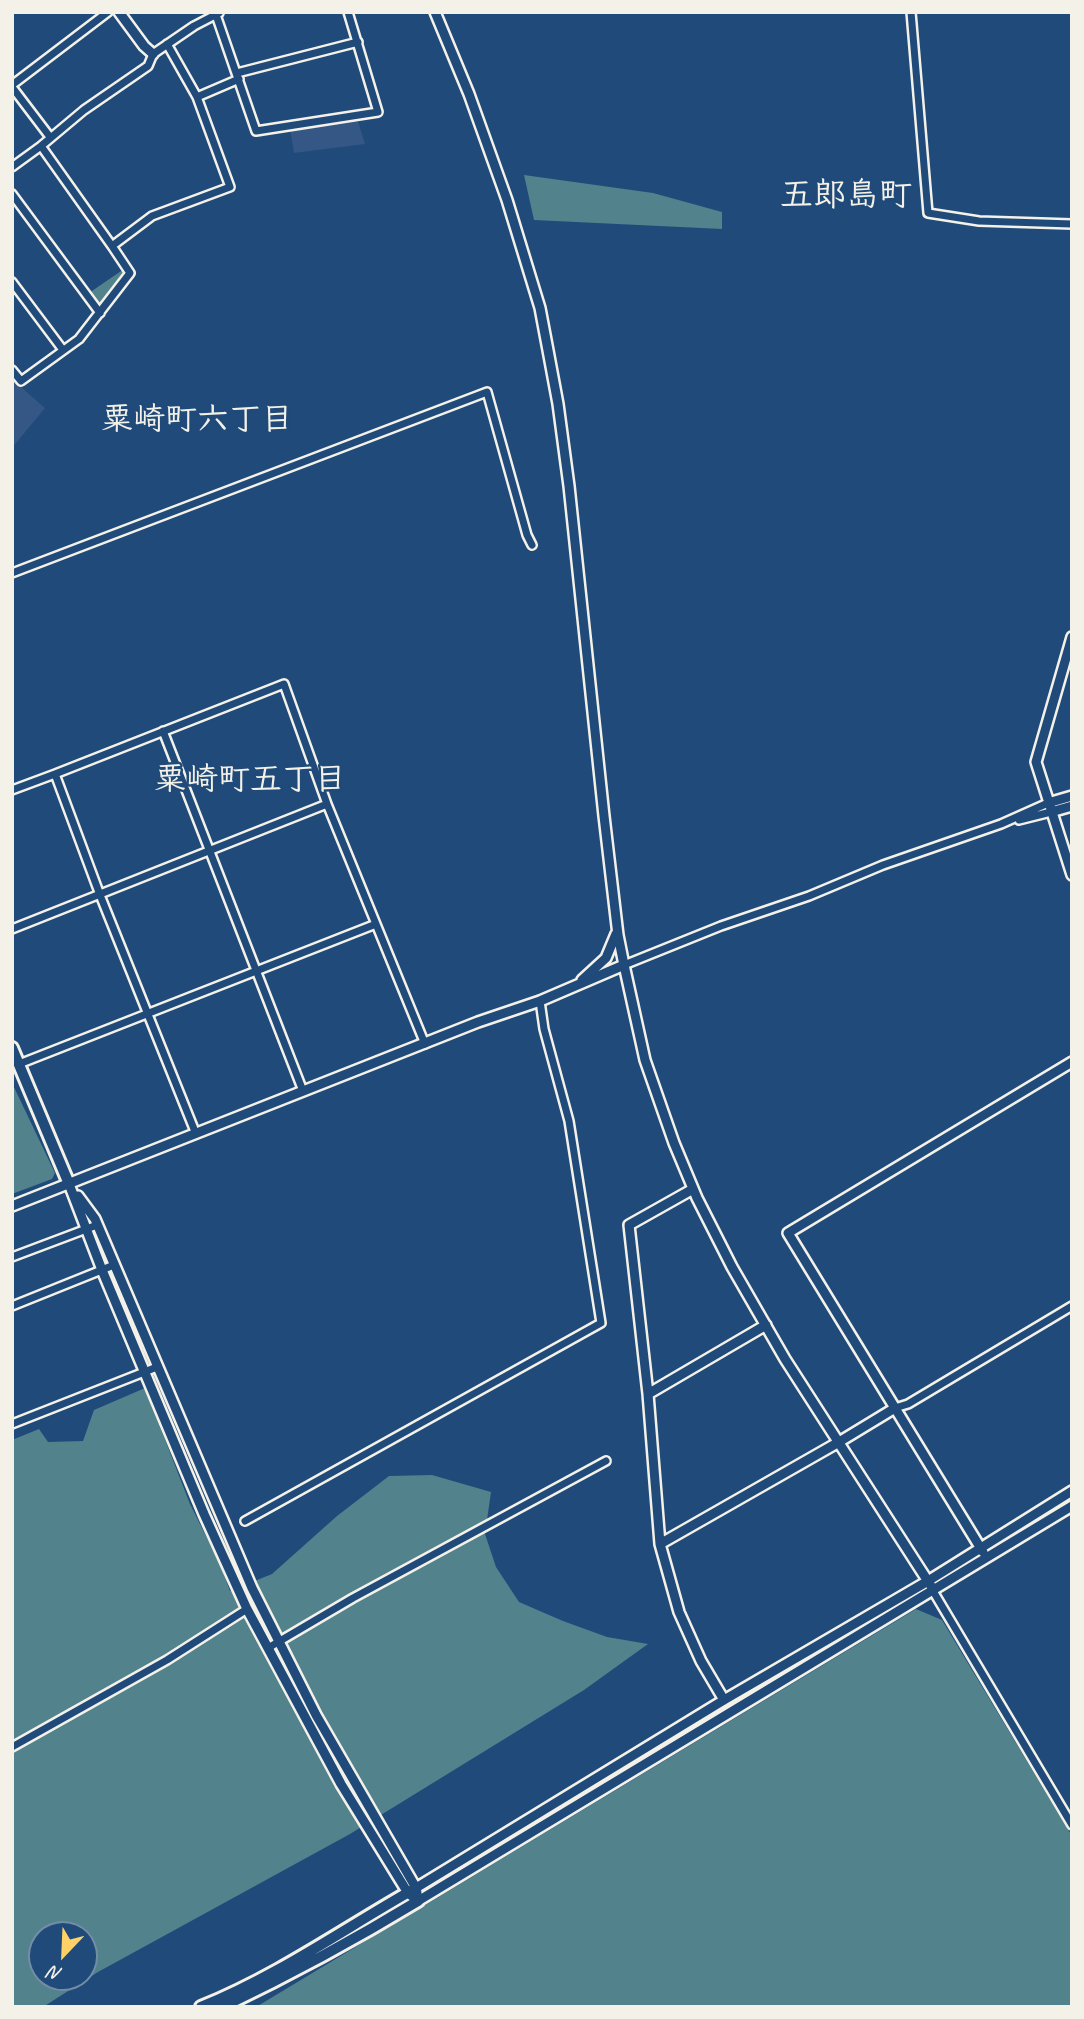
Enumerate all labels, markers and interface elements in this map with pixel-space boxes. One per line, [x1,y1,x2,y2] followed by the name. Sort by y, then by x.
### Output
[780,176,912,216] district label: 五郎島町
[101,402,293,440] district label: 粟崎町六丁目
[154,762,346,800] district label: 粟崎町五丁目
[28,1921,98,1991] north arrow
[45,1960,66,1987] text: N

